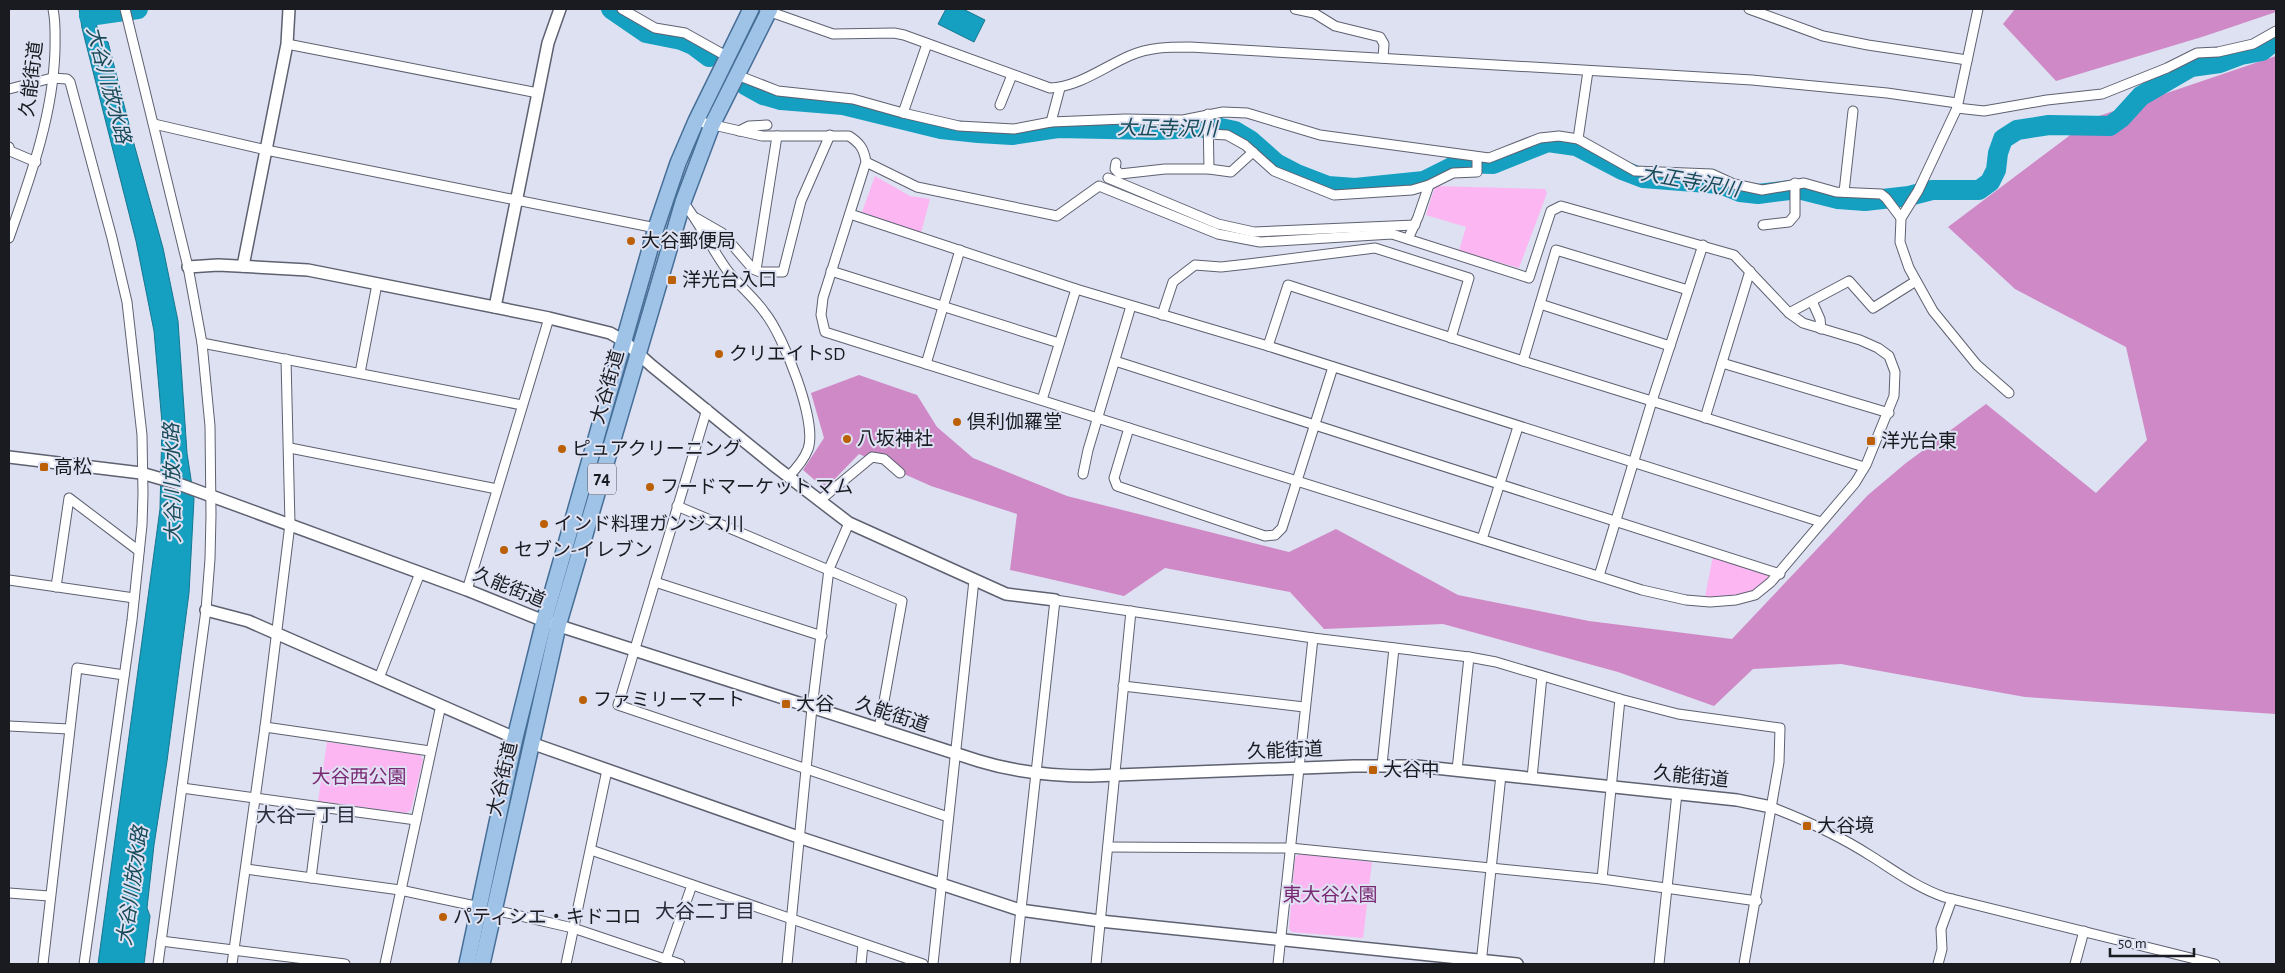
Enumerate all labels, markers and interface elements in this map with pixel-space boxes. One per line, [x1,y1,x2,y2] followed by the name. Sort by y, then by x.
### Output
[83,24,135,147] water label: 大谷川放水路
[16,40,46,118] street label: 久能街道
[1117,117,1219,140] water label: 大正寺沢川
[1639,162,1743,201] water label: 大正寺沢川
[641,230,736,251] place label: 大谷郵便局
[625,235,637,247] marker: 大谷郵便局
[682,269,777,290] place label: 洋光台入口
[666,274,678,286] marker: 洋光台入口
[729,344,845,364] place label: クリエイトSD
[587,348,628,426] street label: 大谷街道
[713,348,725,360] marker: クリエイトSD
[967,412,1062,432] place label: 倶利伽羅堂
[951,416,963,428] marker: 倶利伽羅堂
[161,421,184,543] water label: 大谷川放水路
[857,428,933,449] place label: 八坂神社
[1881,430,1957,451] place label: 洋光台東
[841,433,853,445] marker: 八坂神社
[1865,435,1877,447] marker: 洋光台東
[572,439,742,459] place label: ピュアクリーニング
[556,443,568,455] marker: ピュアクリーニング
[54,456,92,477] place label: 高松
[38,461,50,473] marker: 高松
[588,464,616,494] road number: 74
[660,477,853,497] place label: フードマーケット マム
[644,481,656,493] marker: フードマーケット マム
[554,514,744,534] place label: インド料理ガンジス川
[538,518,550,530] marker: インド料理ガンジス川
[514,539,653,560] place label: セブン-イレブン
[498,544,510,556] marker: セブン-イレブン
[470,563,549,611] street label: 久能街道
[593,691,745,710] place label: ファミリーマート
[853,692,932,736] street label: 久能街道
[577,694,589,706] marker: ファミリーマート
[796,694,834,714] place label: 大谷
[780,698,792,710] marker: 大谷
[1247,738,1323,762] street label: 久能街道
[484,740,521,818] street label: 大谷街道
[1383,760,1440,780] place label: 大谷中
[1652,762,1730,790] street label: 久能街道
[1367,764,1379,776] marker: 大谷中
[311,767,407,787] park label: 大谷西公園
[256,805,356,826] district label: 大谷一丁目
[1817,815,1874,836] place label: 大谷境
[1801,820,1813,832] marker: 大谷境
[114,823,152,947] water label: 大谷川放水路
[1282,885,1378,905] park label: 東大谷公園
[655,901,755,922] district label: 大谷二丁目
[453,907,642,927] place label: パティシエ・キドコロ
[437,911,449,923] marker: パティシエ・キドコロ
[2110,926,2194,958] scale bar
[2118,936,2147,951] text: 50 m

